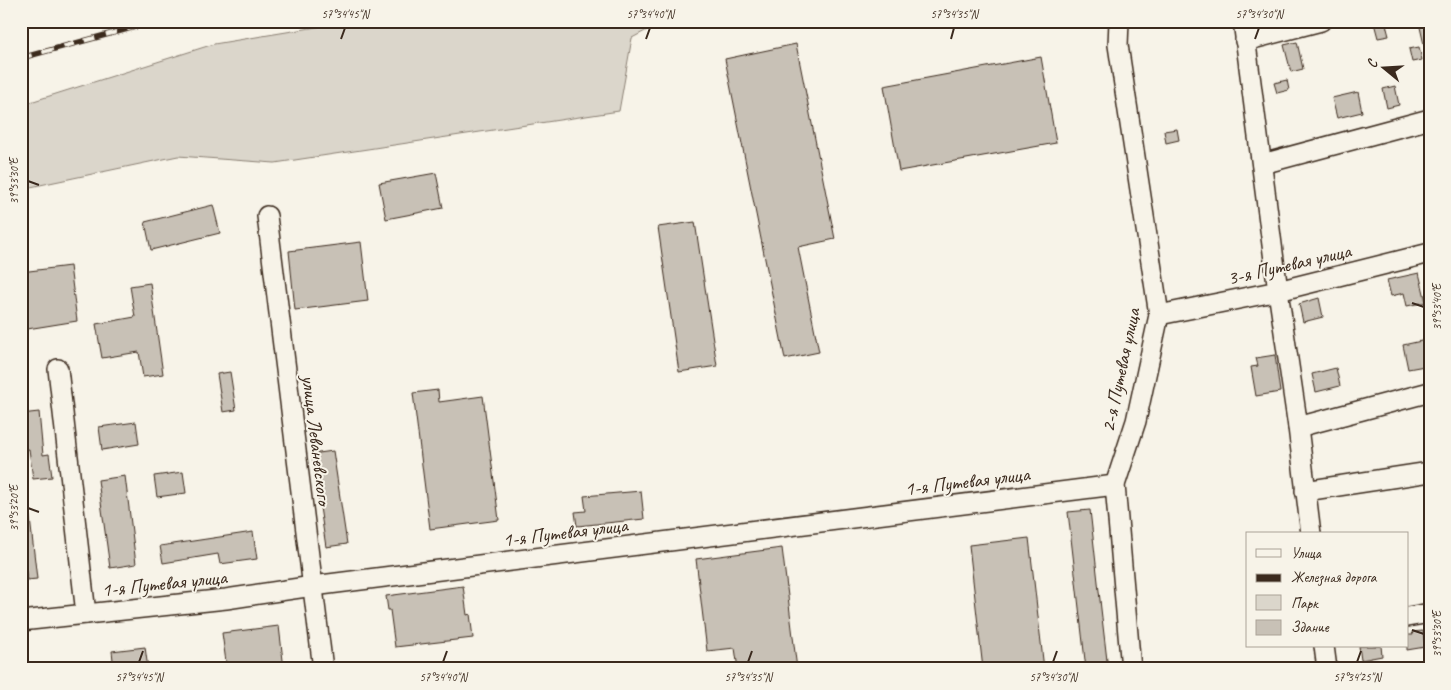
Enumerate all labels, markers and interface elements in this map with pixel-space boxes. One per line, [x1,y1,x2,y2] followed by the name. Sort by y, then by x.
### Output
[321,6,370,22] text: 57°34'45"N
[626,6,675,22] text: 57°34'40"N
[930,6,979,22] text: 57°34'35"N
[1235,6,1284,22] text: 57°34'30"N
[1358,42,1408,92] north arrow
[1363,56,1382,70] text: С
[6,156,22,204] text: 39°53'30"E
[1225,238,1355,291] street label: 3-я Путевая улица
[1429,282,1445,330] text: 39°53'40"E
[1095,304,1146,434] street label: 2-я Путевая улица
[296,373,337,508] street label: улица Леваневского
[903,461,1033,502] street label: 1-я Путевая улица
[6,483,22,531] text: 39°53'20"E
[501,512,631,553] street label: 1-я Путевая улица
[1246,532,1408,648] legend
[1291,544,1322,563] text: Улица
[100,564,230,603] street label: 1-я Путевая улица
[1291,568,1378,587] text: Железная дорога
[1291,594,1319,613] text: Парк
[1429,609,1445,657] text: 39°53'30"E
[1291,618,1330,637] text: Здание
[115,669,164,685] text: 57°34'45"N
[419,669,468,685] text: 57°34'40"N
[724,669,773,685] text: 57°34'35"N
[1029,669,1078,685] text: 57°34'30"N
[1333,669,1382,685] text: 57°34'25"N

